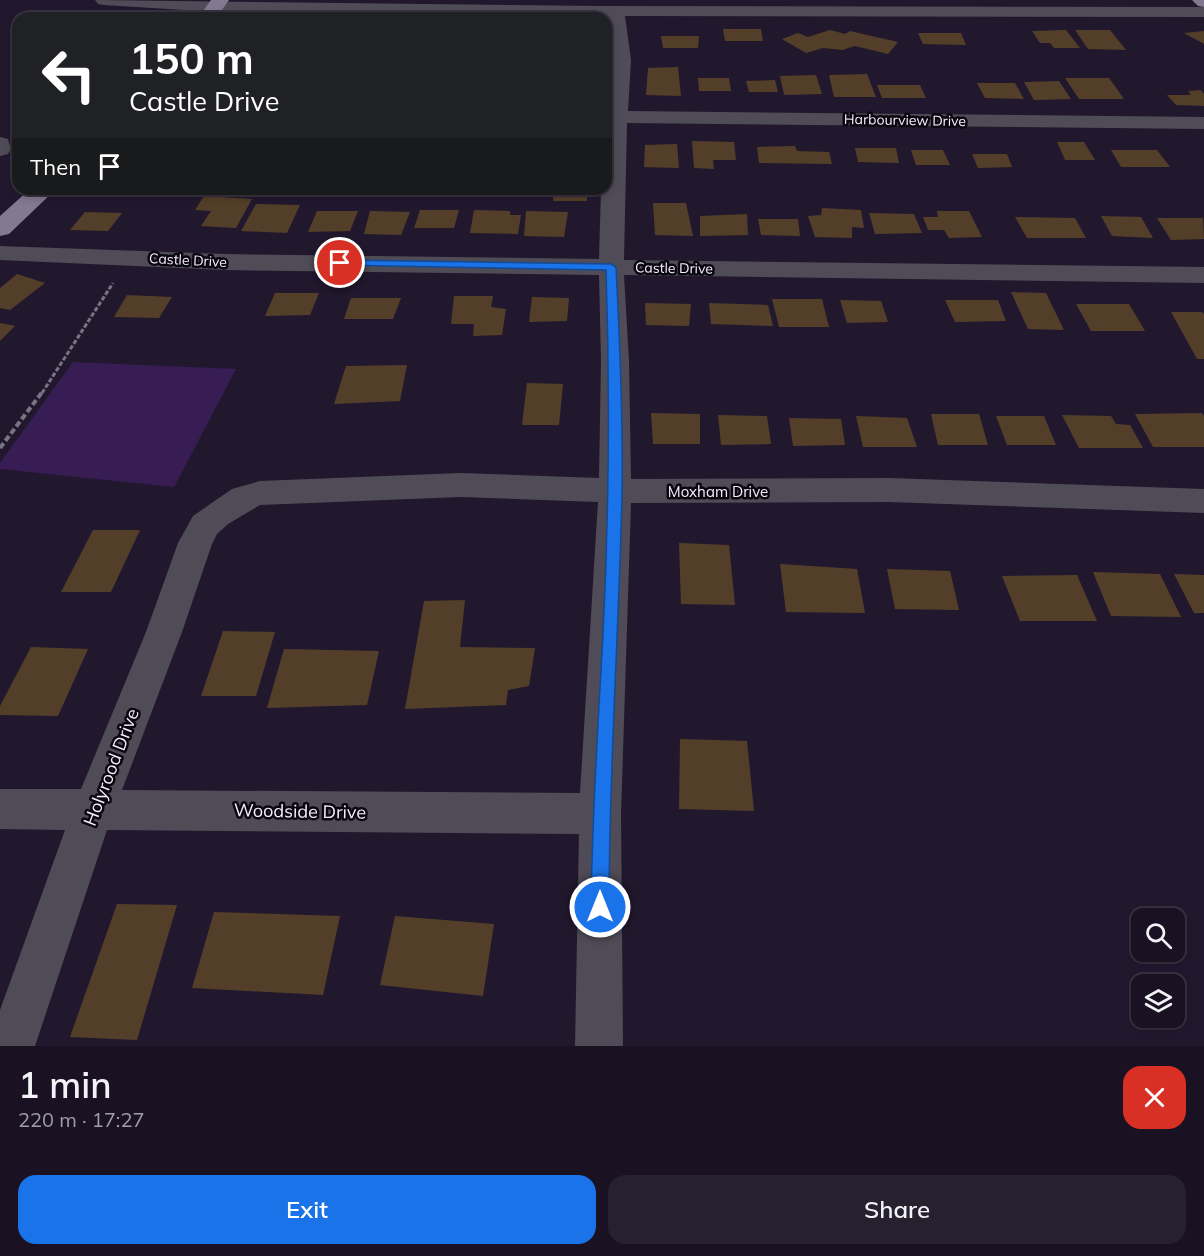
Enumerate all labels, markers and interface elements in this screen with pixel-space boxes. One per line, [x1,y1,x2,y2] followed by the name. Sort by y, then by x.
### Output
[129,32,254,85] text: 150 m
[30,36,108,114] icon: left
[129,84,279,118] text: Castle Drive
[844,110,966,130] street label: Harbourview Drive
[93,150,126,183] icon: arrive
[30,153,81,181] text: Then
[314,237,365,288] pin
[323,246,356,279] icon: arrive
[149,249,227,271] street label: Castle Drive
[635,258,713,278] street label: Castle Drive
[668,482,768,501] street label: Moxham Drive
[78,705,144,829] street label: Holyrood Drive
[234,798,366,824] street label: Woodside Drive
[568,875,632,939] position arrow
[1131,908,1185,1028] map controls
[1131,908,1185,962] button: search
[1131,974,1185,1028] button: layers
[18,1062,112,1107] text: 1 min
[1123,1066,1186,1129] button: close
[18,1107,144,1132] text: 220 m · 17:27
[18,1175,596,1244] button: Exit
[608,1175,1186,1244] button: Share

